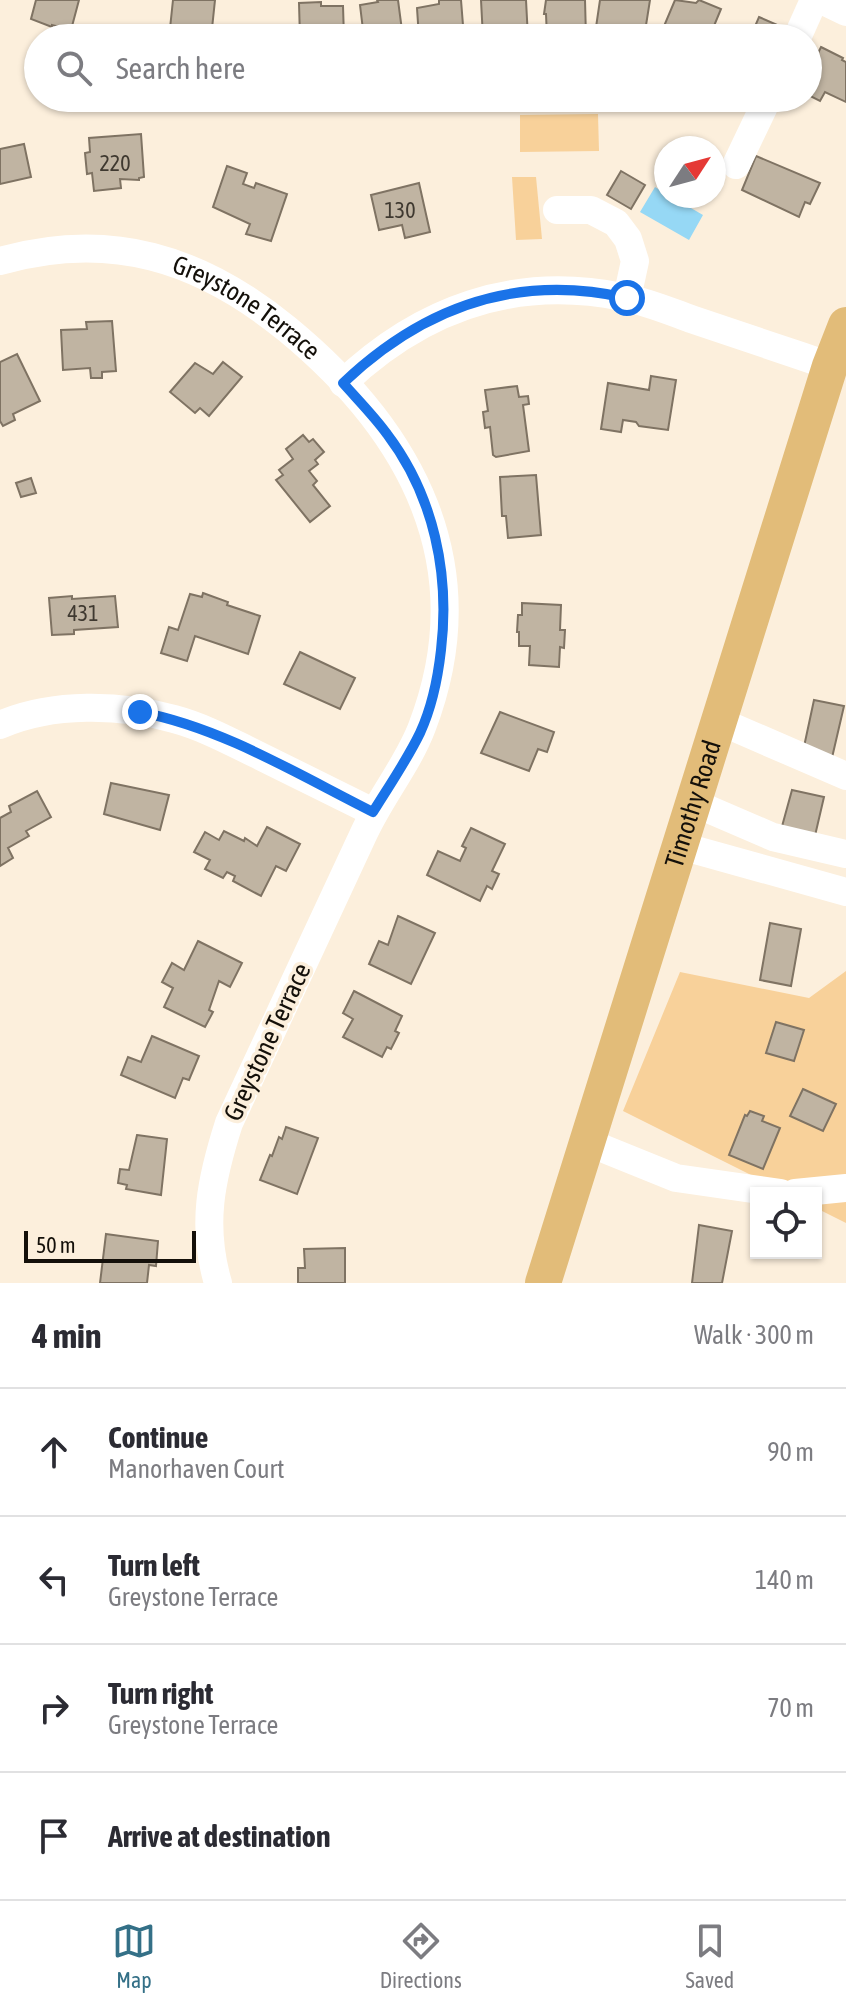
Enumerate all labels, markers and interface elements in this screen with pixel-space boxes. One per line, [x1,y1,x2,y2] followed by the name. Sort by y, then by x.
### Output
[24,24,822,112] search box
[52,46,96,90] icon: search
[116,51,245,85] text: Search here
[654,136,726,208] north arrow
[99,150,131,176] house number: 220
[384,197,416,223] house number: 130
[169,249,327,366] street label: Greystone Terrace
[609,280,645,316] route start
[67,600,99,626] house number: 431
[122,694,158,730] route end
[659,736,727,871] street label: Timothy Road
[217,958,317,1126] street label: Greystone Terrace
[750,1187,822,1259] map controls
[750,1187,822,1259] button: locate
[24,1227,196,1263] scale bar
[36,1232,76,1258] text: 50 m
[32,1316,101,1355] text: 4 min
[694,1320,814,1350] text: Walk · 300 m
[108,1420,208,1454] text: Continue
[32,1430,76,1474] icon: ahead
[767,1437,814,1467] text: 90 m
[108,1454,285,1484] text: Manorhaven Court
[108,1548,200,1582] text: Turn left
[32,1558,76,1602] icon: left
[755,1565,814,1595] text: 140 m
[108,1582,278,1612] text: Greystone Terrace
[108,1676,214,1710] text: Turn right
[32,1686,76,1730] icon: right
[767,1693,814,1723] text: 70 m
[108,1710,278,1740] text: Greystone Terrace
[32,1814,76,1858] icon: arrive
[108,1819,330,1853] text: Arrive at destination
[112,1919,156,1993] tab: Map
[380,1919,462,1993] tab: Directions
[685,1919,734,1993] tab: Saved

